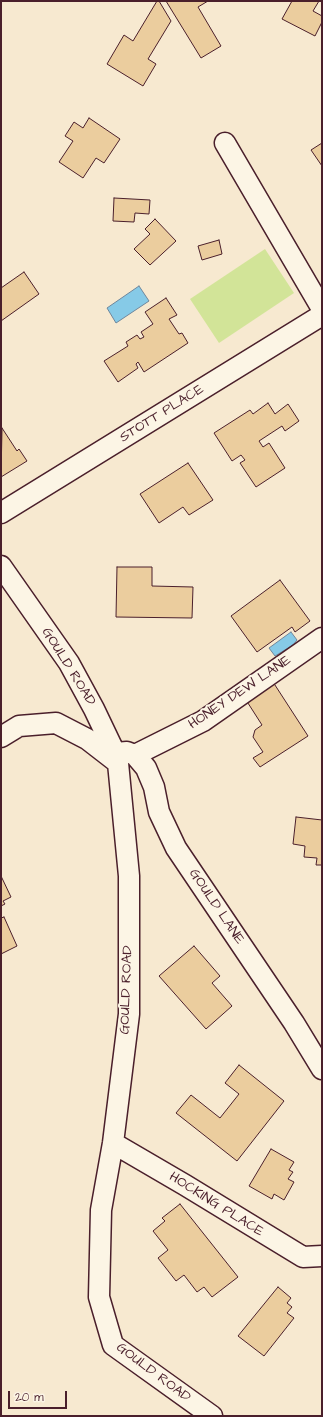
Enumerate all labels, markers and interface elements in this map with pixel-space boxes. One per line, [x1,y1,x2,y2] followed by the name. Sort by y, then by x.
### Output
[117,381,207,447] street label: STOTT PLACE
[37,625,99,709] street label: GOULD ROAD
[186,653,294,733] street label: HONEY DEW LANE
[185,866,247,948] street label: GOULD LANE
[117,945,137,1035] street label: GOULD ROAD
[166,1169,266,1241] street label: HOCKING PLACE
[113,1340,193,1406] street label: GOULD ROAD
[10,1383,69,1409] scale bar
[15,1389,44,1406] text: 20 m

